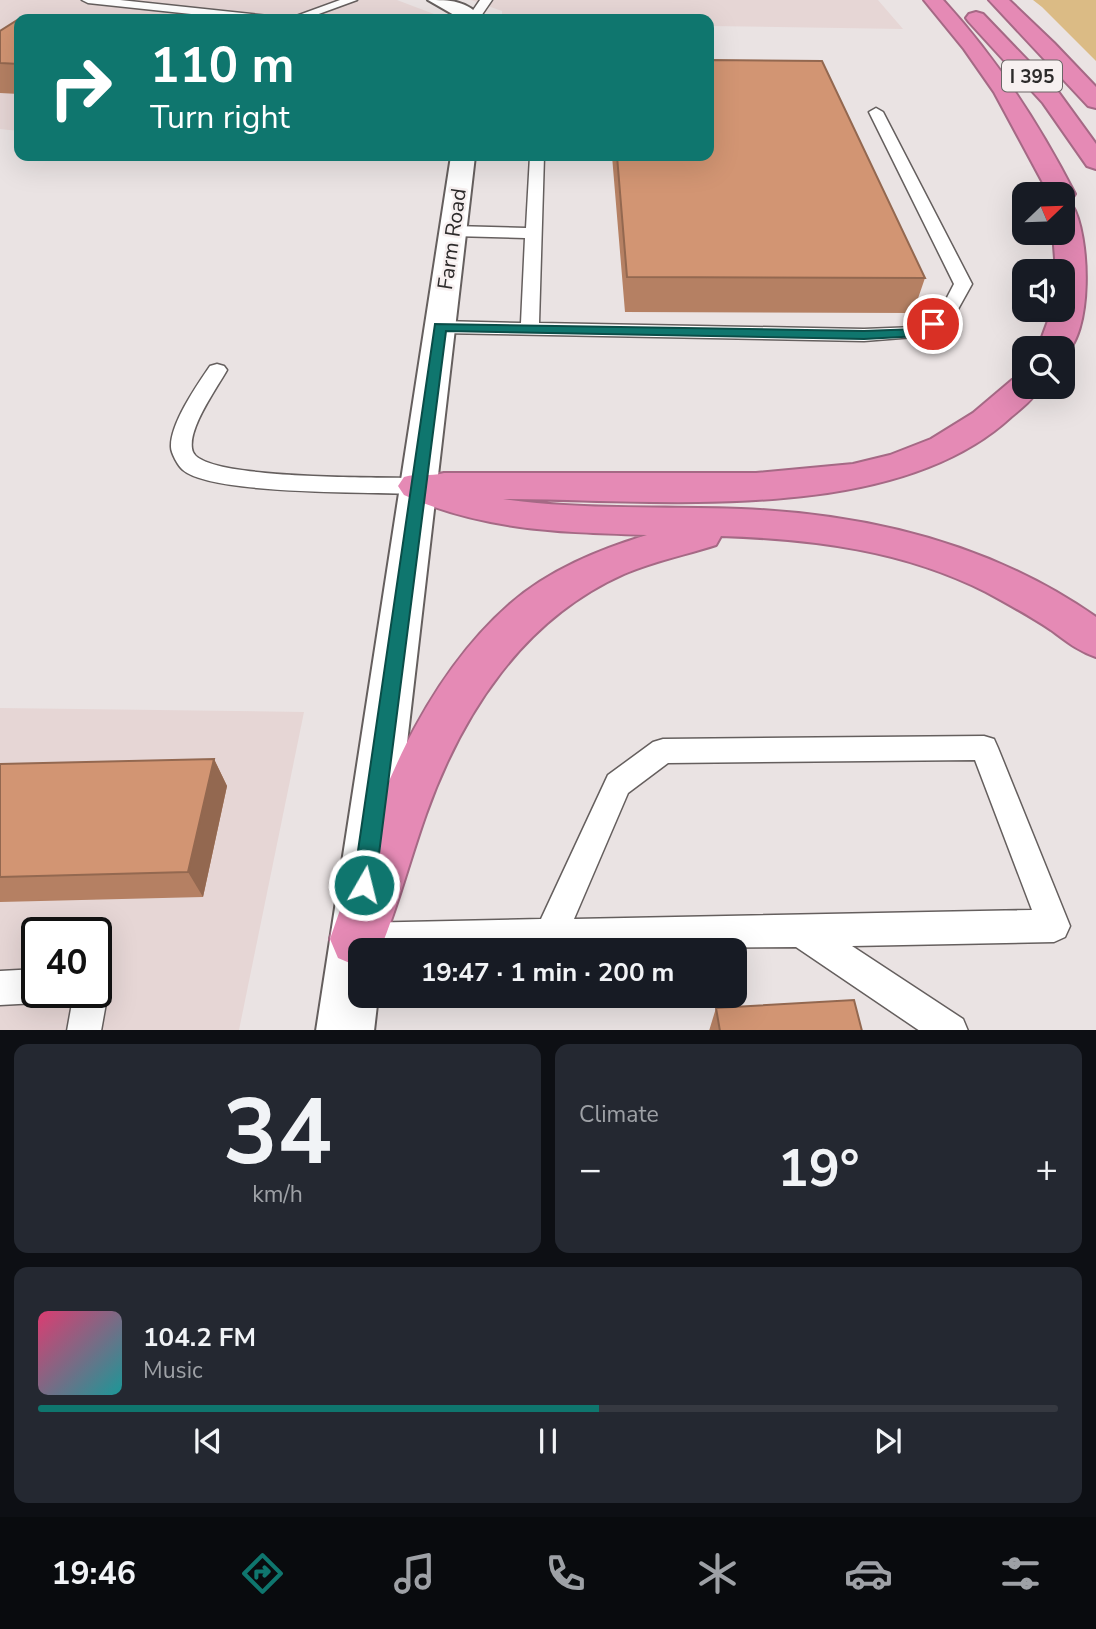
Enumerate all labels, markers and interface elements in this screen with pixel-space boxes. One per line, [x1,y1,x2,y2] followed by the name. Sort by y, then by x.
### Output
[150,32,294,99] text: 110 m
[35,42,126,133] icon: right
[1002,60,1062,92] road number: I 395
[150,96,290,139] text: Turn right
[1012,182,1074,245] north arrow
[1012,182,1075,399] map controls
[431,187,473,291] street label: Farm Road
[1012,259,1075,322] button: sound
[903,294,963,354] pin
[914,305,952,343] icon: arrive
[1012,336,1075,399] button: search
[327,848,401,922] position arrow
[21,917,112,1008] speed limit sign: 40
[421,955,674,990] text: 19:47 · 1 min · 200 m
[223,1071,332,1195] text: 34
[579,1099,659,1130] text: Climate
[777,1133,860,1204] text: 19°
[579,1144,602,1195] text: −
[1035,1144,1058,1195] text: +
[252,1179,303,1210] text: km/h
[143,1320,256,1355] text: 104.2 FM
[143,1355,203,1386] text: Music
[189,1422,227,1460] icon: previous
[529,1422,567,1460] icon: pause
[869,1422,907,1460] icon: next
[238,1549,287,1598] icon: directions
[390,1549,439,1598] icon: music
[541,1549,590,1598] icon: phone
[693,1549,742,1598] icon: climate
[844,1549,893,1598] icon: car
[996,1549,1045,1598] icon: filters
[51,1552,136,1595] text: 19:46

